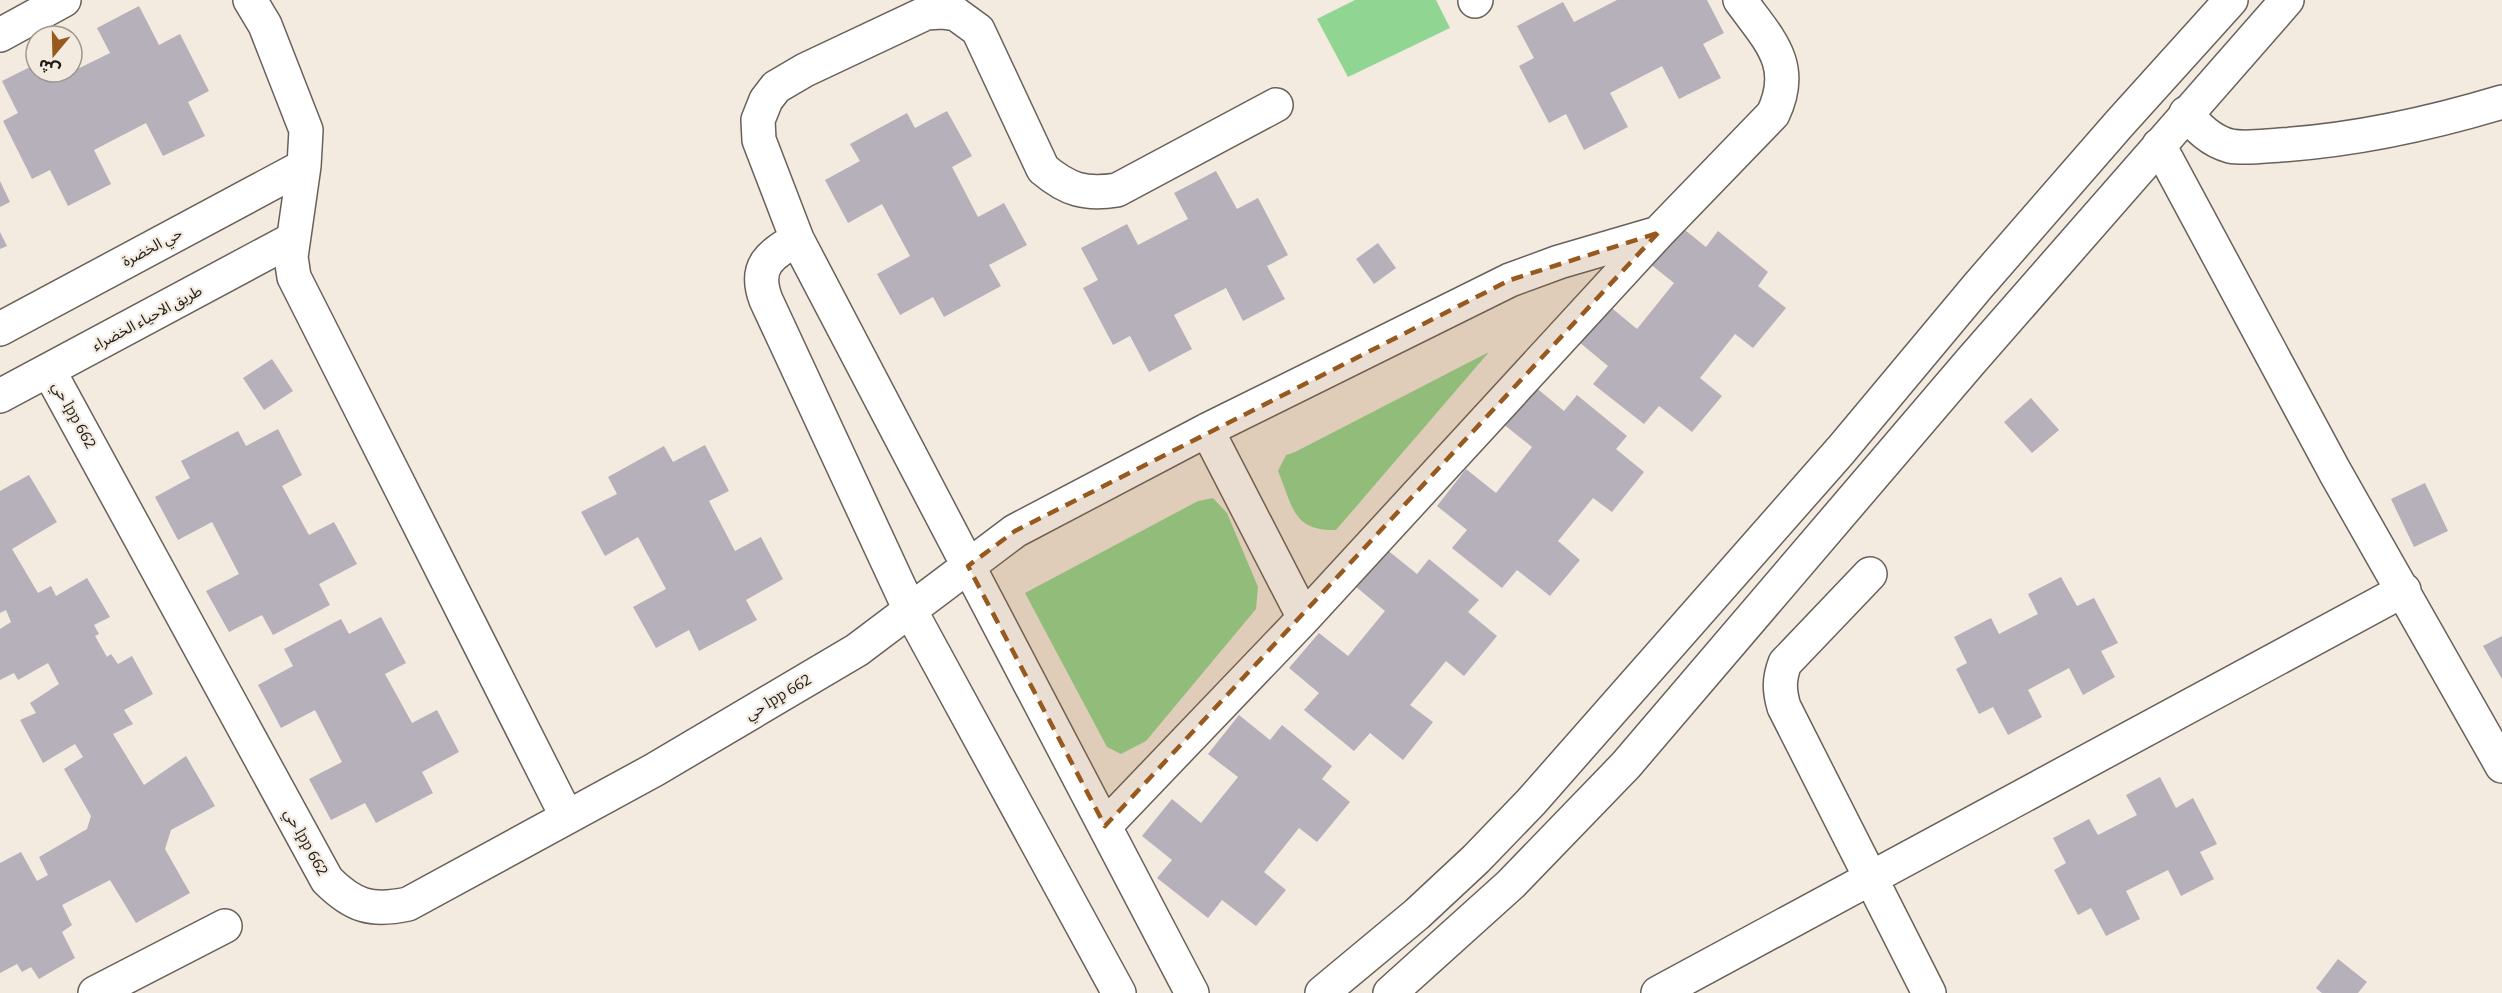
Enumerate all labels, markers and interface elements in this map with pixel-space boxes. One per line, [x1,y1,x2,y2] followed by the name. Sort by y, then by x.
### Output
[24,24,84,84] north arrow
[36,55,63,80] text: ش
[119,224,186,273] street label: حي الخضرة
[89,281,206,355] street label: طريق الاحياء الخضراء
[46,378,100,453] street label: حي lpp 662
[742,670,816,726] street label: حي lpp 662
[278,805,332,880] street label: حي lpp 662

